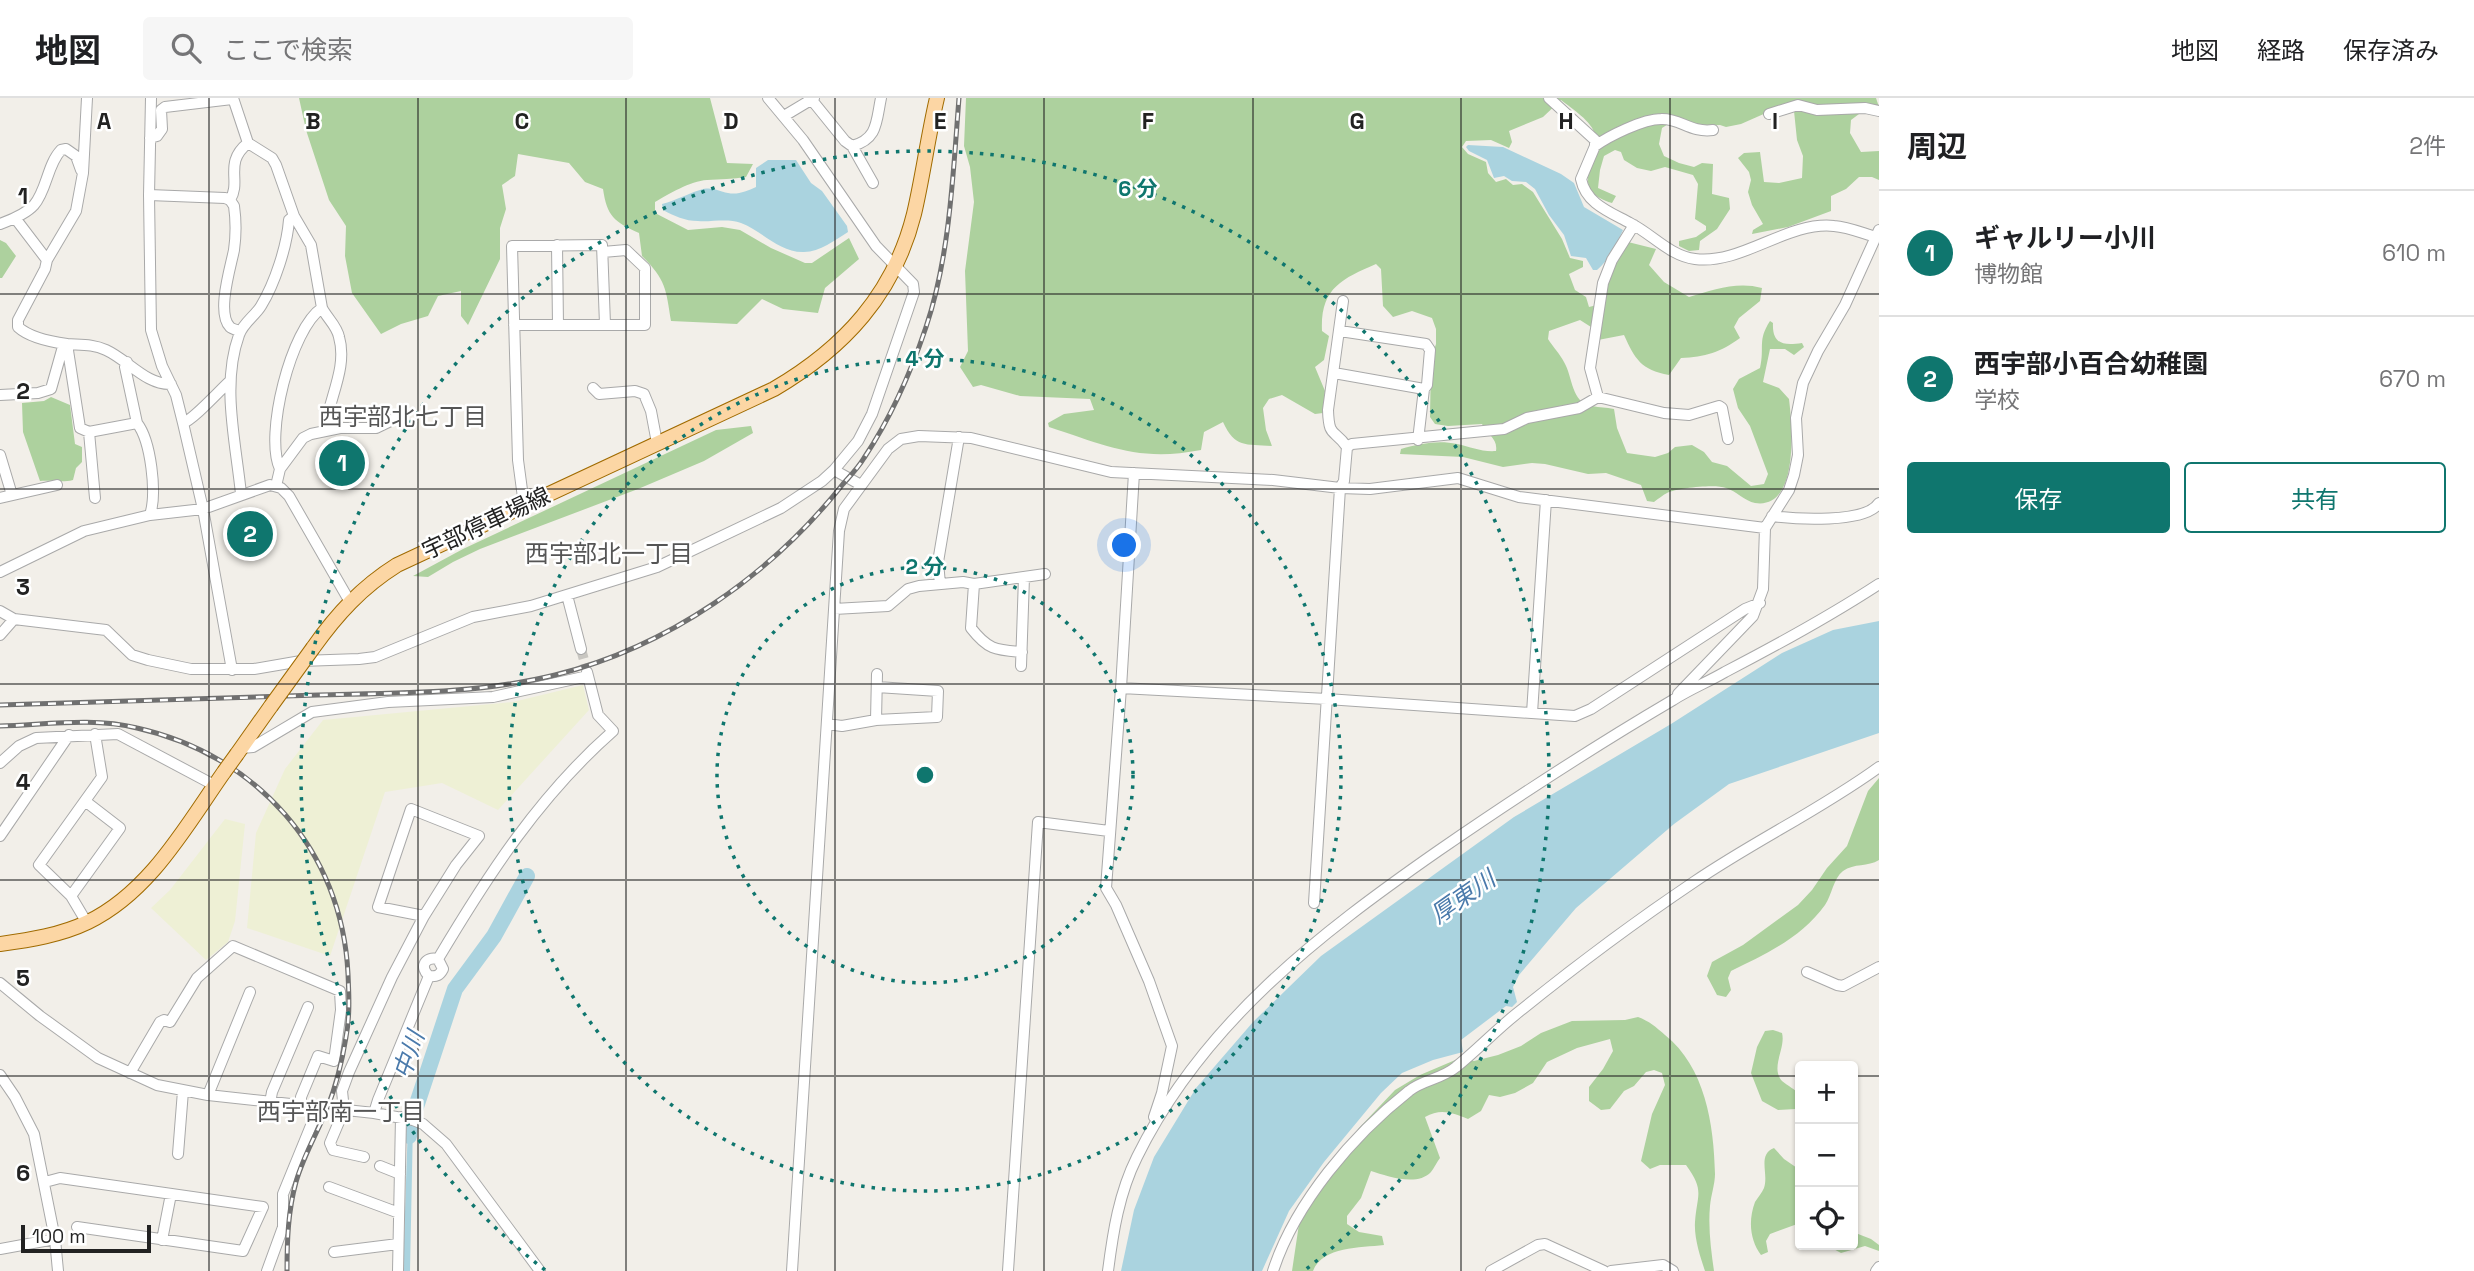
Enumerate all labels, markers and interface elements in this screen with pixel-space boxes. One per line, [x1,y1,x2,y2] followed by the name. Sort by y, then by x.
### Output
[143,17,633,80] search box
[167,29,205,67] icon: search
[35,30,101,72] text: 地図
[223,33,353,67] text: ここで検索
[2171,35,2219,66] text: 地図
[2257,35,2305,66] text: 経路
[2343,35,2439,66] text: 保存済み
[97,106,112,136] text: A
[305,106,321,136] text: B
[515,106,529,136] text: C
[723,106,739,136] text: D
[934,106,946,136] text: E
[1142,106,1154,136] text: F
[1349,106,1365,136] text: G
[1558,106,1574,136] text: H
[1772,106,1778,136] text: I
[1907,127,1967,166] text: 周辺
[2409,131,2446,161] text: 2件
[1118,175,1158,202] text: 6 分
[18,181,28,211] text: 1
[1974,221,2156,255] text: ギャルリー小川
[1925,238,1935,268] text: 1
[2382,238,2446,268] text: 610 m
[1974,259,2043,289] text: 博物館
[905,345,945,372] text: 4 分
[1974,347,2208,381] text: 西宇部小百合幼稚園
[1923,364,1937,394] text: 2
[2379,364,2446,394] text: 670 m
[16,376,30,406] text: 2
[1974,385,2020,415] text: 学校
[319,401,487,432] district label: 西宇部北七丁目
[319,437,365,489] pin: 1
[1907,462,2170,533] button: 保存
[2184,462,2446,533] button: 共有
[417,480,555,566] street label: 宇部停車場線
[227,508,273,560] pin: 2
[1107,528,1141,562] your location
[525,538,693,569] district label: 西宇部北一丁目
[906,553,944,580] text: 2 分
[16,572,30,602] text: 3
[913,763,937,787] centre of rings
[16,767,31,797] text: 4
[1424,862,1504,930] water label: 厚東川
[16,963,30,993] text: 5
[386,1024,432,1083] water label: 中川
[1795,1061,1858,1250] map controls
[1795,1061,1858,1124] button: +
[257,1096,425,1127] district label: 西宇部南一丁目
[1795,1124,1858,1187] button: −
[16,1158,30,1188] text: 6
[1795,1187,1858,1250] button: locate
[21,1222,150,1254] scale bar
[32,1224,86,1249] text: 100 m

